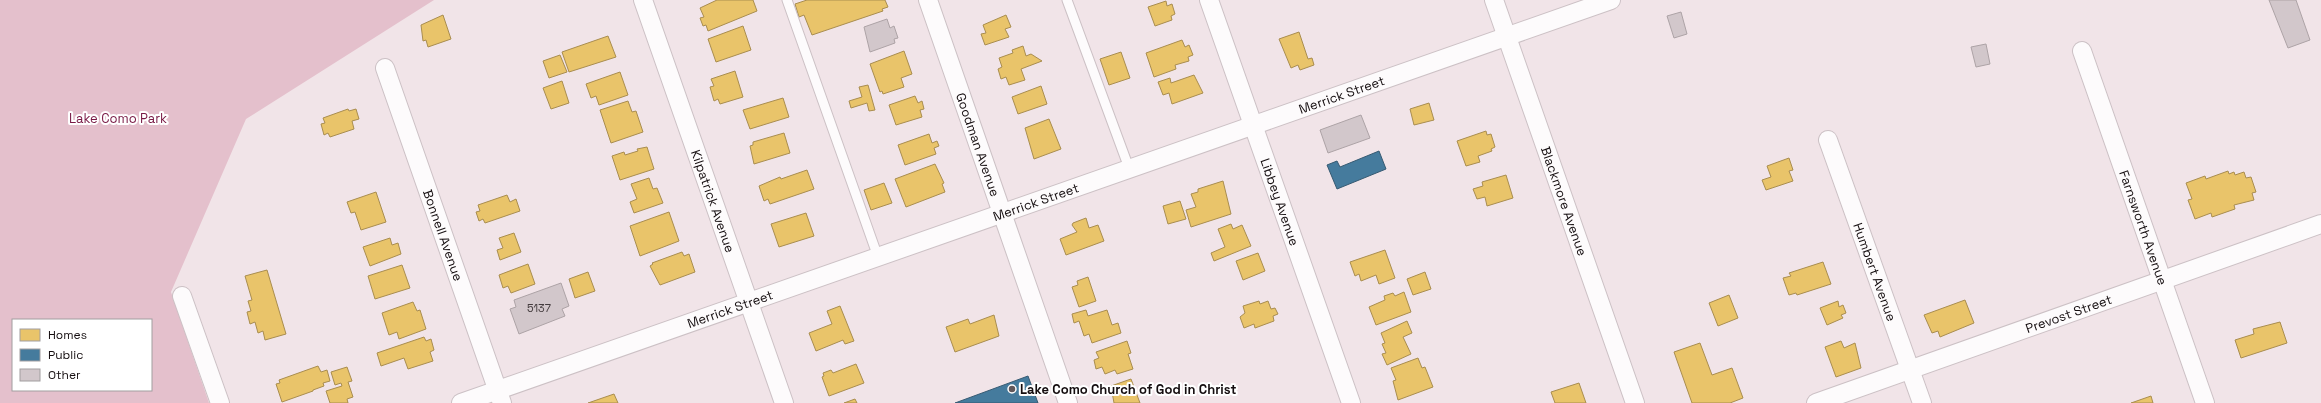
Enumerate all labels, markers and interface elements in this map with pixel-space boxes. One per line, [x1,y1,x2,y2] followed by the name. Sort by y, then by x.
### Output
[1296,72,1387,118] street label: Merrick Street
[952,90,1004,199] street label: Goodman Avenue
[69,110,167,127] park label: Lake Como Park
[1537,144,1591,258] street label: Blackmore Avenue
[687,148,739,255] street label: Kilpatrick Avenue
[1256,156,1303,248] street label: Libbey Avenue
[2115,168,2171,287] street label: Farnsworth Avenue
[991,179,1081,225] street label: Merrick Street
[419,187,467,283] street label: Bonnell Avenue
[1849,220,1900,324] street label: Humbert Avenue
[685,286,775,332] street label: Merrick Street
[2023,291,2114,337] street label: Prevost Street
[527,301,551,315] house number: 5137
[12,319,152,391] legend
[48,327,87,343] text: Homes
[48,347,83,363] text: Public
[48,367,81,383] text: Other
[1020,381,1236,398] place label: Lake Como Church of God in Christ
[1007,384,1017,394] marker: Lake Como Church of God in Christ

